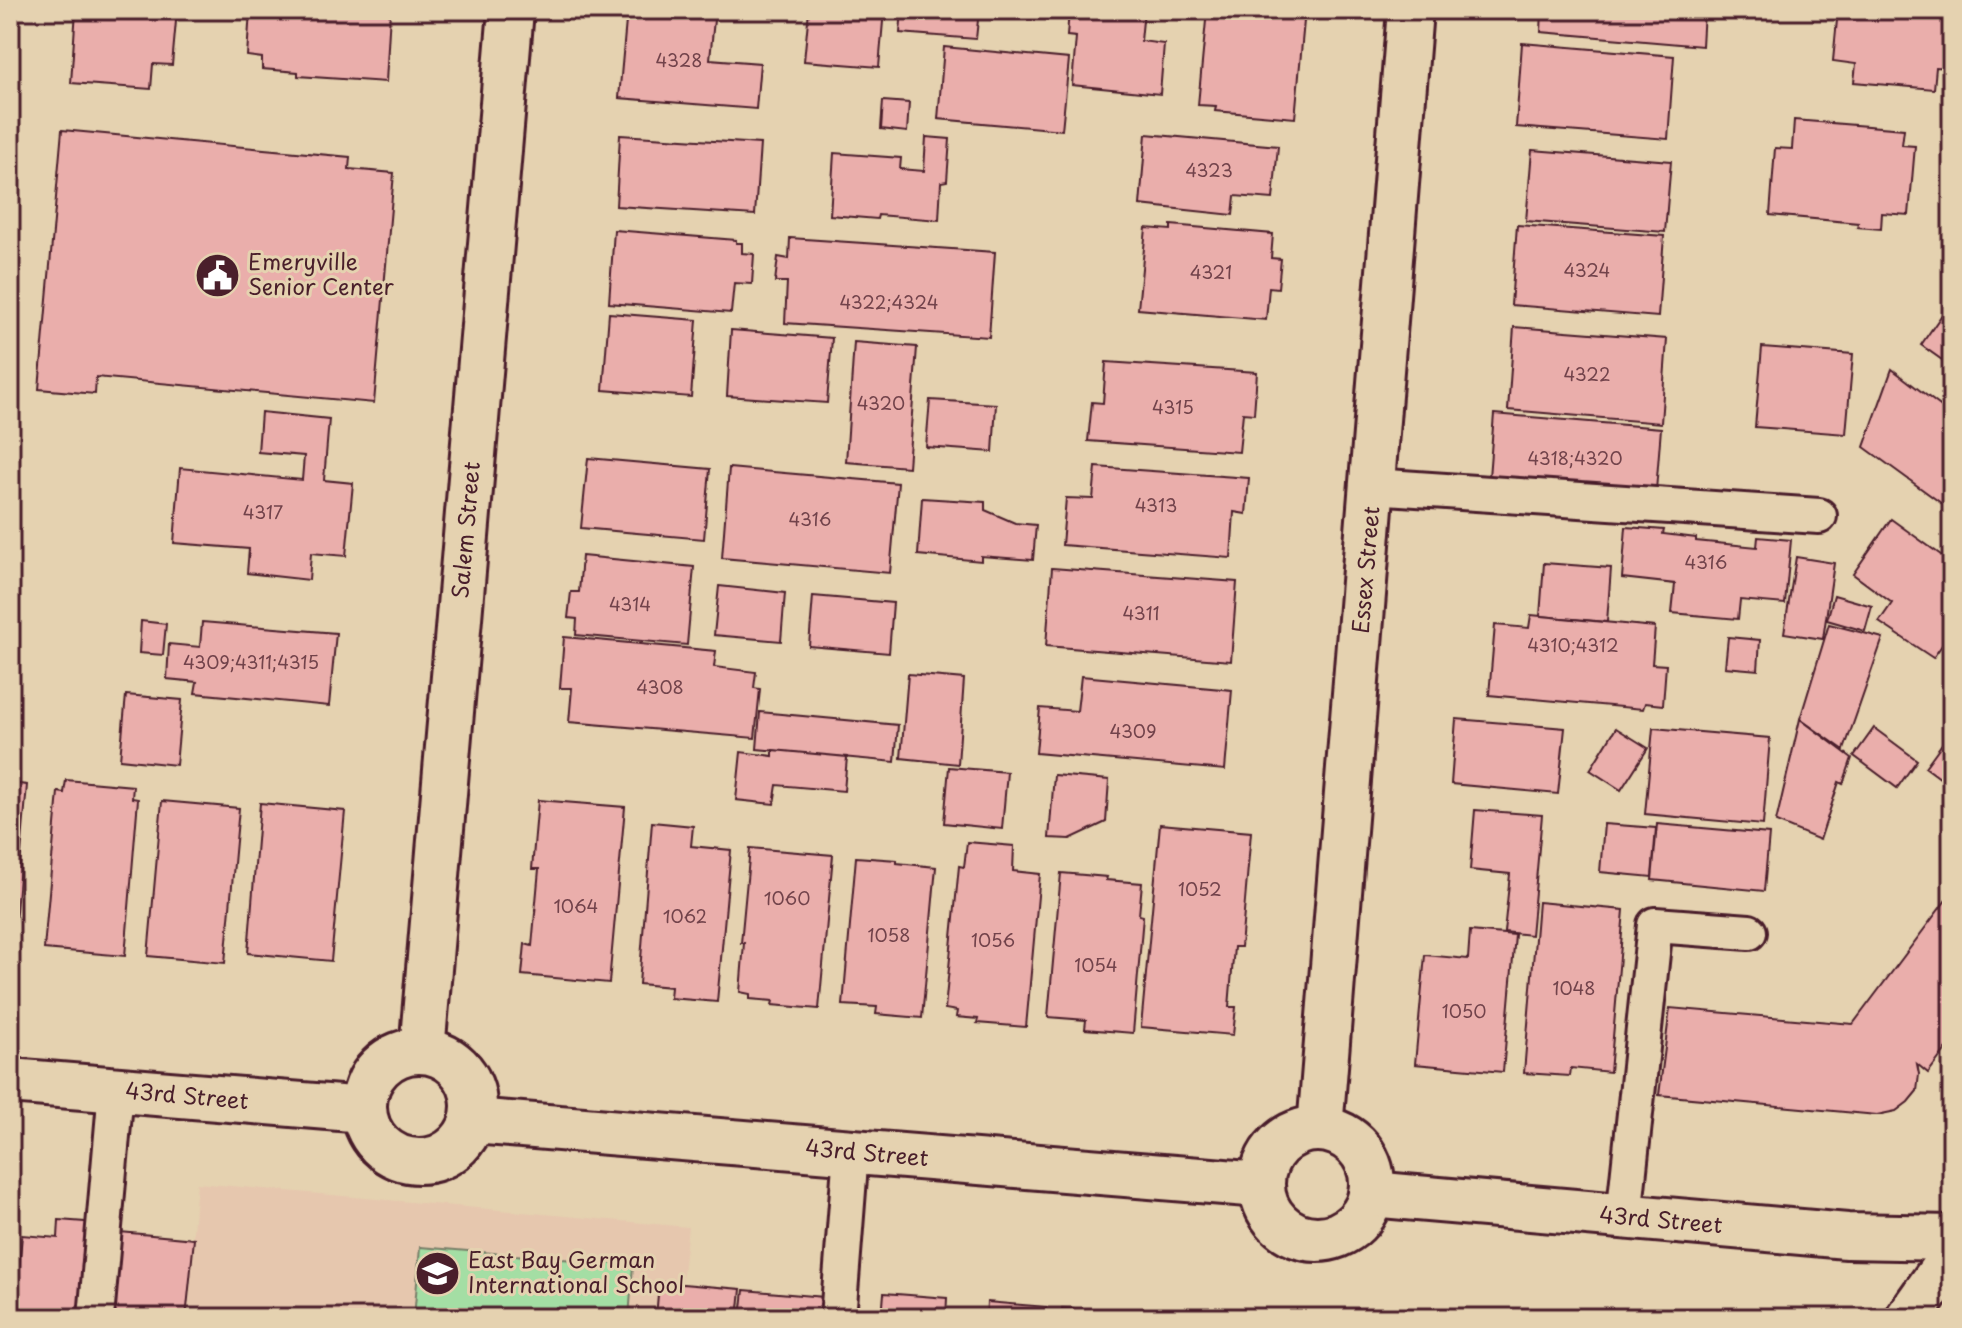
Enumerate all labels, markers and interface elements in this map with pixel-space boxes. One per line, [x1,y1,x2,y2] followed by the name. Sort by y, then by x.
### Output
[656,46,702,73] house number: 4328
[1185,156,1233,183] house number: 4323
[248,244,395,302] place label: Emeryville Senior Center
[193,251,241,299] public building icon: Emeryville Senior Center
[1564,256,1610,283] house number: 4324
[1190,258,1232,285] house number: 4321
[839,288,939,315] house number: 4322;4324
[1563,360,1611,387] house number: 4322
[857,389,905,416] house number: 4320
[1152,393,1194,420] house number: 4315
[1527,444,1623,471] house number: 4318;4320
[442,460,487,600] street label: Salem Street
[1135,491,1177,518] house number: 4313
[243,498,283,525] house number: 4317
[789,505,831,532] house number: 4316
[1343,505,1387,635] street label: Essex Street
[1685,548,1727,575] house number: 4316
[609,590,651,617] house number: 4314
[1122,599,1160,626] house number: 4311
[1527,631,1619,658] house number: 4310;4312
[183,648,319,675] house number: 4309;4311;4315
[636,673,684,700] house number: 4308
[1110,717,1157,744] house number: 4309
[1178,875,1222,902] house number: 1052
[764,884,810,911] house number: 1060
[553,892,599,919] house number: 1064
[663,902,707,929] house number: 1062
[868,921,910,948] house number: 1058
[971,926,1015,953] house number: 1056
[1074,951,1118,978] house number: 1054
[1552,974,1596,1001] house number: 1048
[1442,997,1486,1024] house number: 1050
[124,1073,250,1116] street label: 43rd Street
[804,1130,930,1173] street label: 43rd Street
[1598,1197,1724,1240] street label: 43rd Street
[468,1242,684,1300] place label: East Bay German International School
[413,1249,461,1297] school or university icon: East Bay German International School

